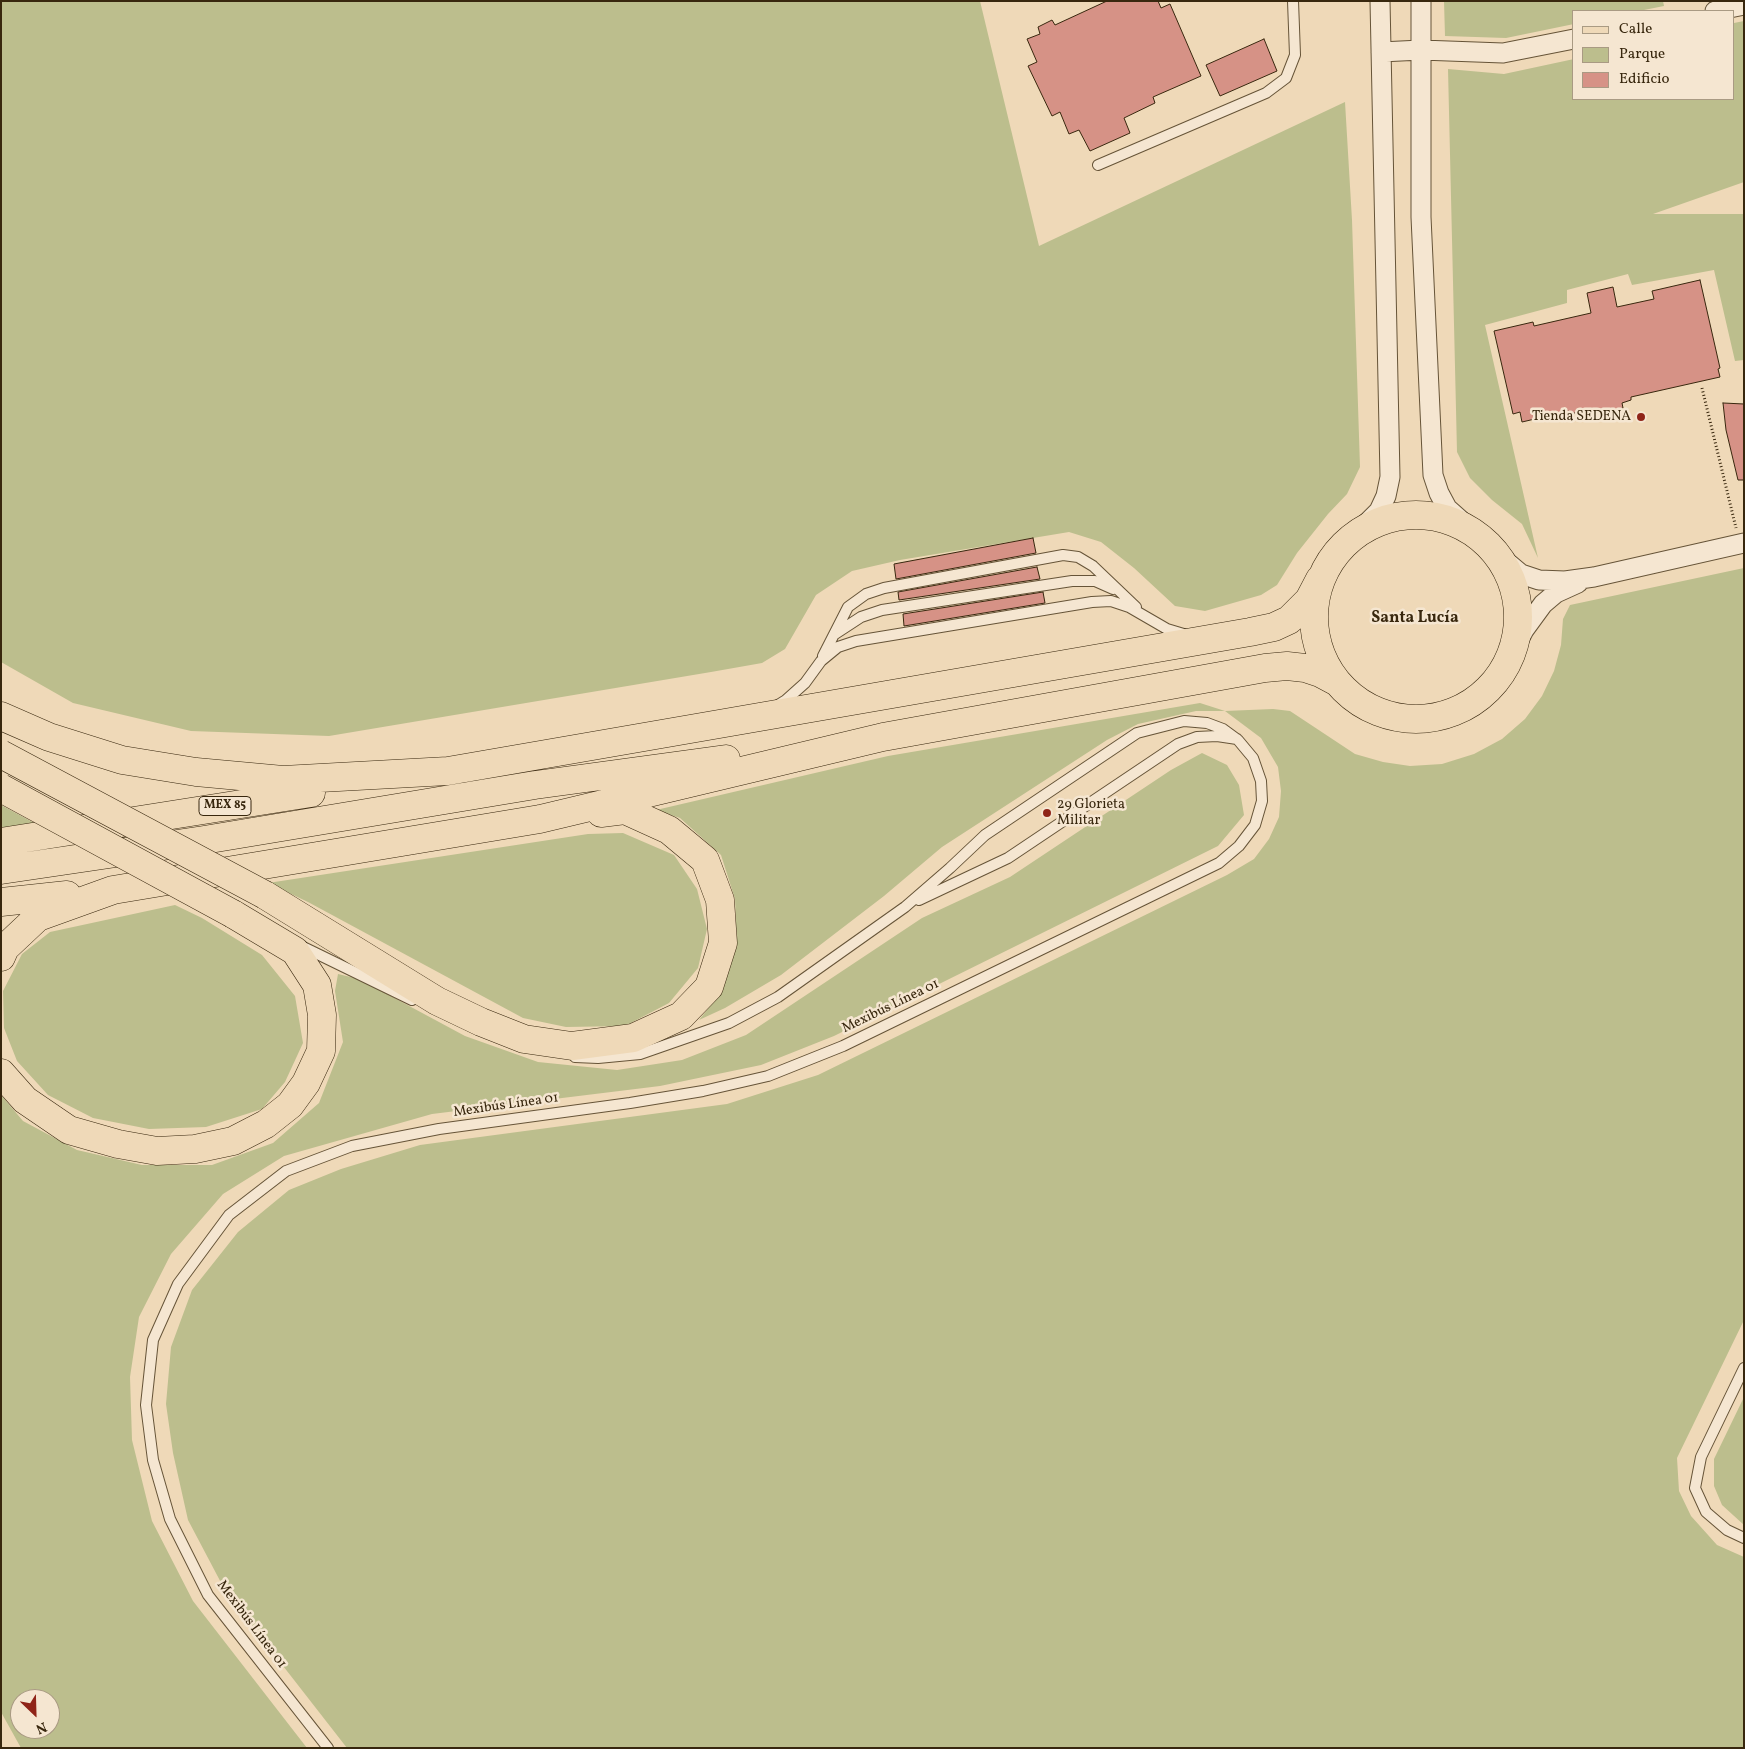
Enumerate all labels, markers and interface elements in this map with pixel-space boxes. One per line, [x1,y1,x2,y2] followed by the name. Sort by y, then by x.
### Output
[1572,10,1735,100] legend
[1619,19,1652,40] text: Calle
[1619,44,1665,65] text: Parque
[1619,69,1670,90] text: Edificio
[1532,409,1631,425] place label: Tienda SEDENA
[1635,411,1647,423] marker: Tienda SEDENA
[1371,609,1459,629] district label: Santa Lucía
[199,796,251,816] road number: MEX 85
[1057,797,1125,830] place label: 29 Glorieta Militar
[1041,807,1053,819] marker: 29 Glorieta Militar
[840,976,942,1038] street label: Mexibús Línea 01
[452,1090,560,1122] street label: Mexibús Línea 01
[212,1578,290,1672] street label: Mexibús Línea 01
[10,1689,60,1739] north arrow
[32,1716,49,1738] text: N

